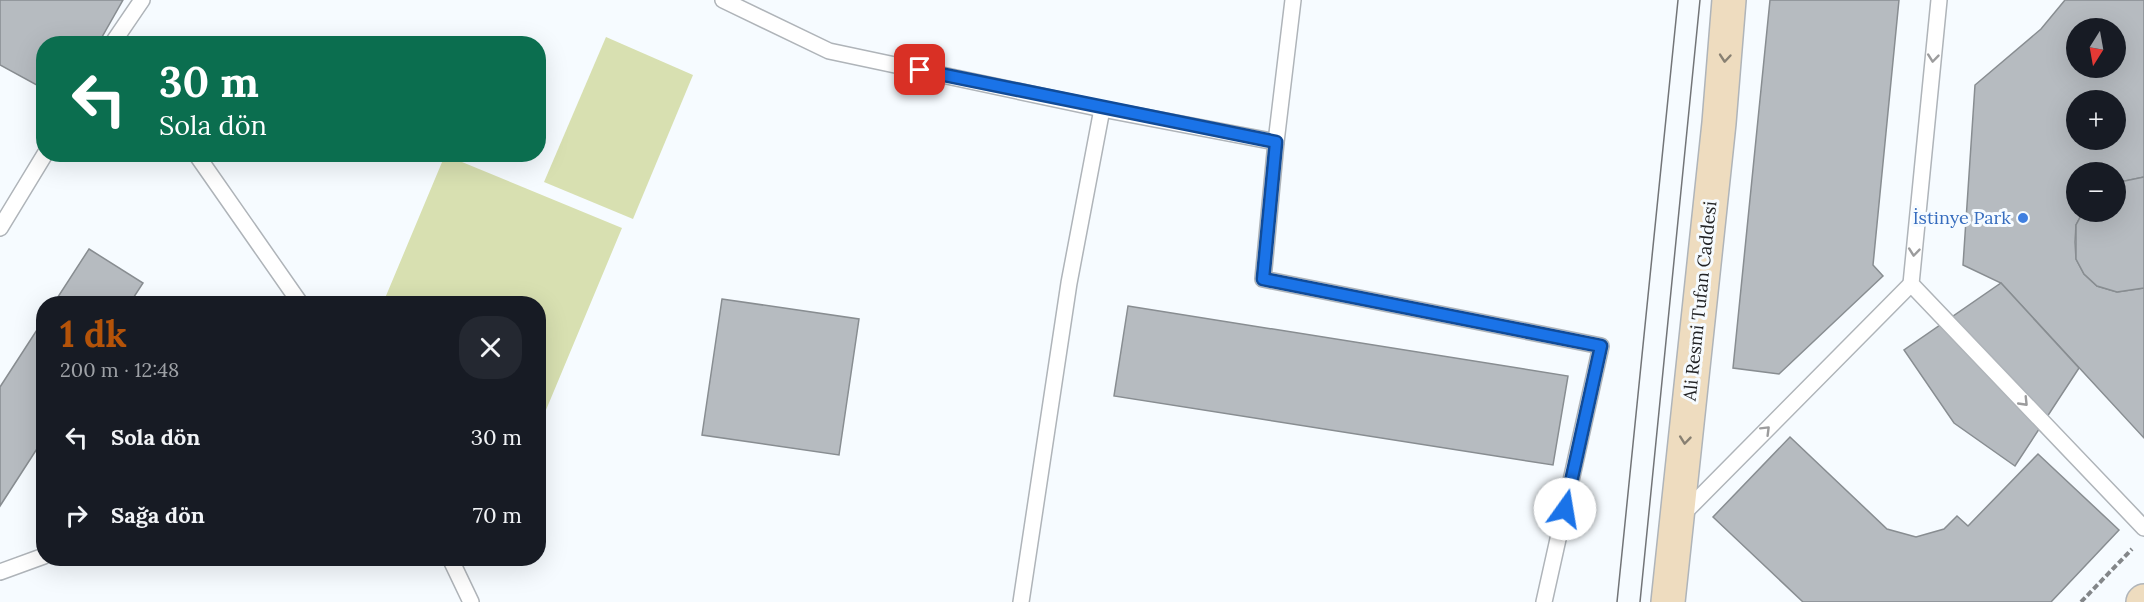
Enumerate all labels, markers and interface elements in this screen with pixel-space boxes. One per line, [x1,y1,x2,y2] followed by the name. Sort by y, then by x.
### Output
[2066,18,2126,78] north arrow
[2066,18,2126,222] map controls
[894,44,945,95] pin
[903,53,936,86] icon: arrive
[1718,54,1731,63] one-way arrow
[1927,54,1940,63] one-way arrow
[159,55,259,109] text: 30 m
[60,60,138,138] icon: left
[2066,90,2126,150] button: +
[159,108,267,142] text: Sola dön
[2066,162,2126,222] button: −
[1677,200,1721,403] street label: Ali Resmi Tufan Caddesi
[1913,206,2011,229] place label: İstinye Park
[2016,211,2030,225] marker: İstinye Park
[1908,248,1921,257] one-way arrow
[60,311,127,357] text: 1 dk
[459,316,522,379] button: close
[60,357,179,382] text: 200 m · 12:48
[2017,395,2028,406] one-way arrow
[60,421,93,454] icon: left
[111,423,200,451] text: Sola dön
[471,423,522,451] text: 30 m
[1759,427,1770,437] one-way arrow
[1680,436,1692,445] one-way arrow
[1533,477,1597,541] position arrow
[60,499,93,532] icon: right
[111,501,205,529] text: Sağa dön
[473,501,522,529] text: 70 m

